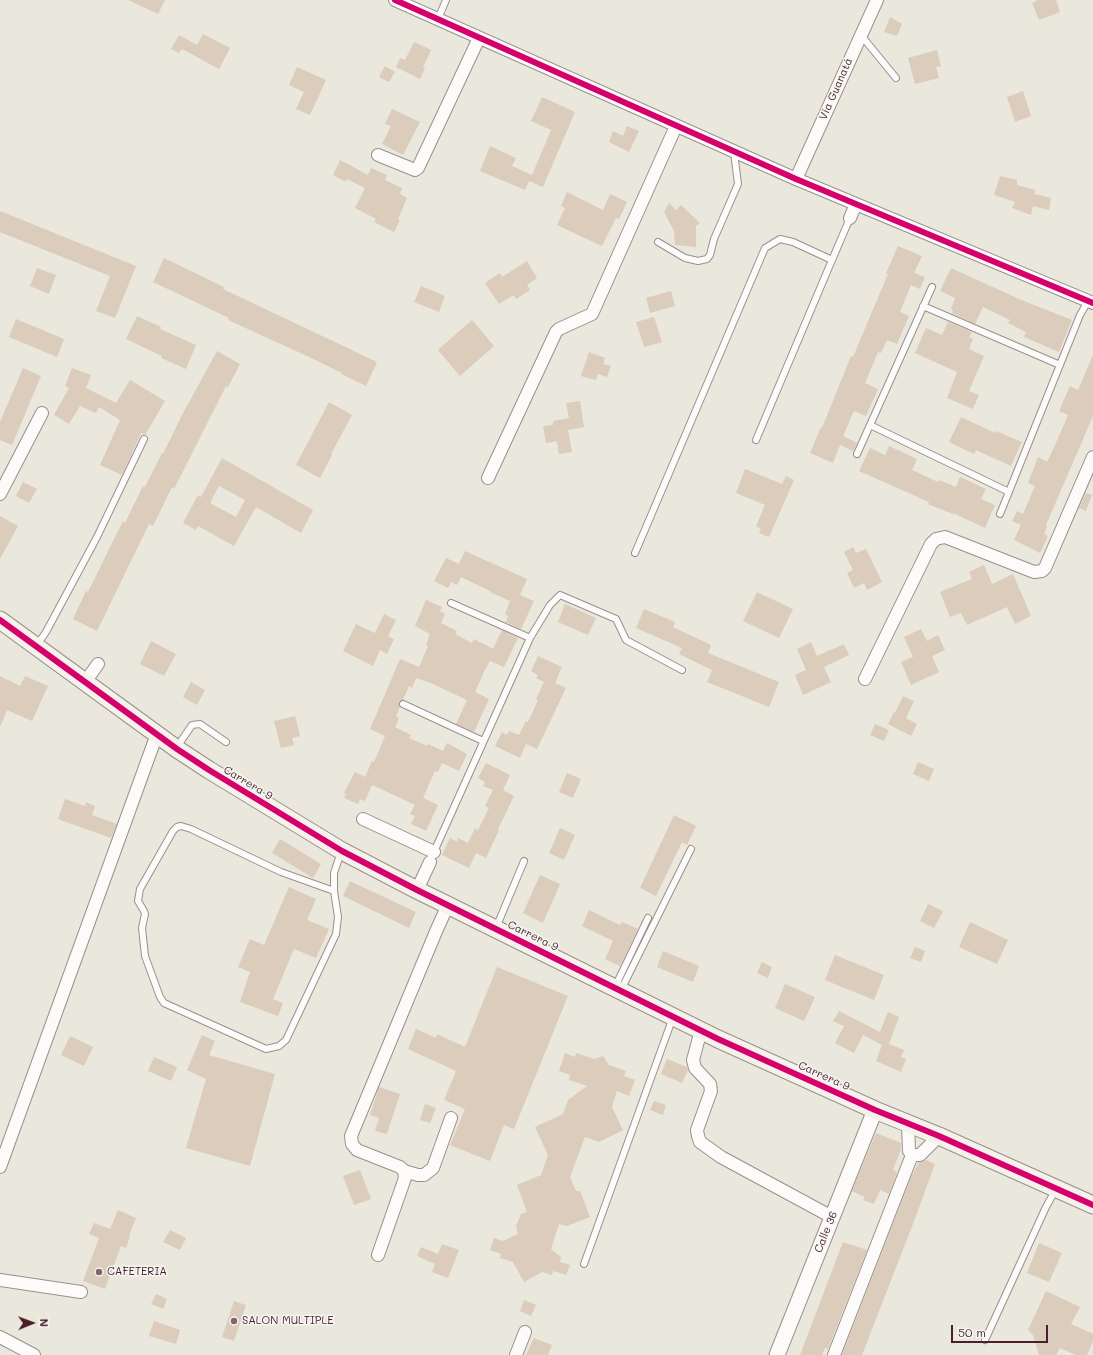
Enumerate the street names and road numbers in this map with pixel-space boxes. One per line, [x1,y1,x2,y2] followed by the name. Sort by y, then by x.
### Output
[816,56,856,122] street label: Vía Guanatá
[221,763,275,803] street label: Carrera 9
[505,918,561,954] street label: Carrera 9
[796,1059,852,1093] street label: Carrera 9
[812,1209,840,1255] street label: Calle 36

